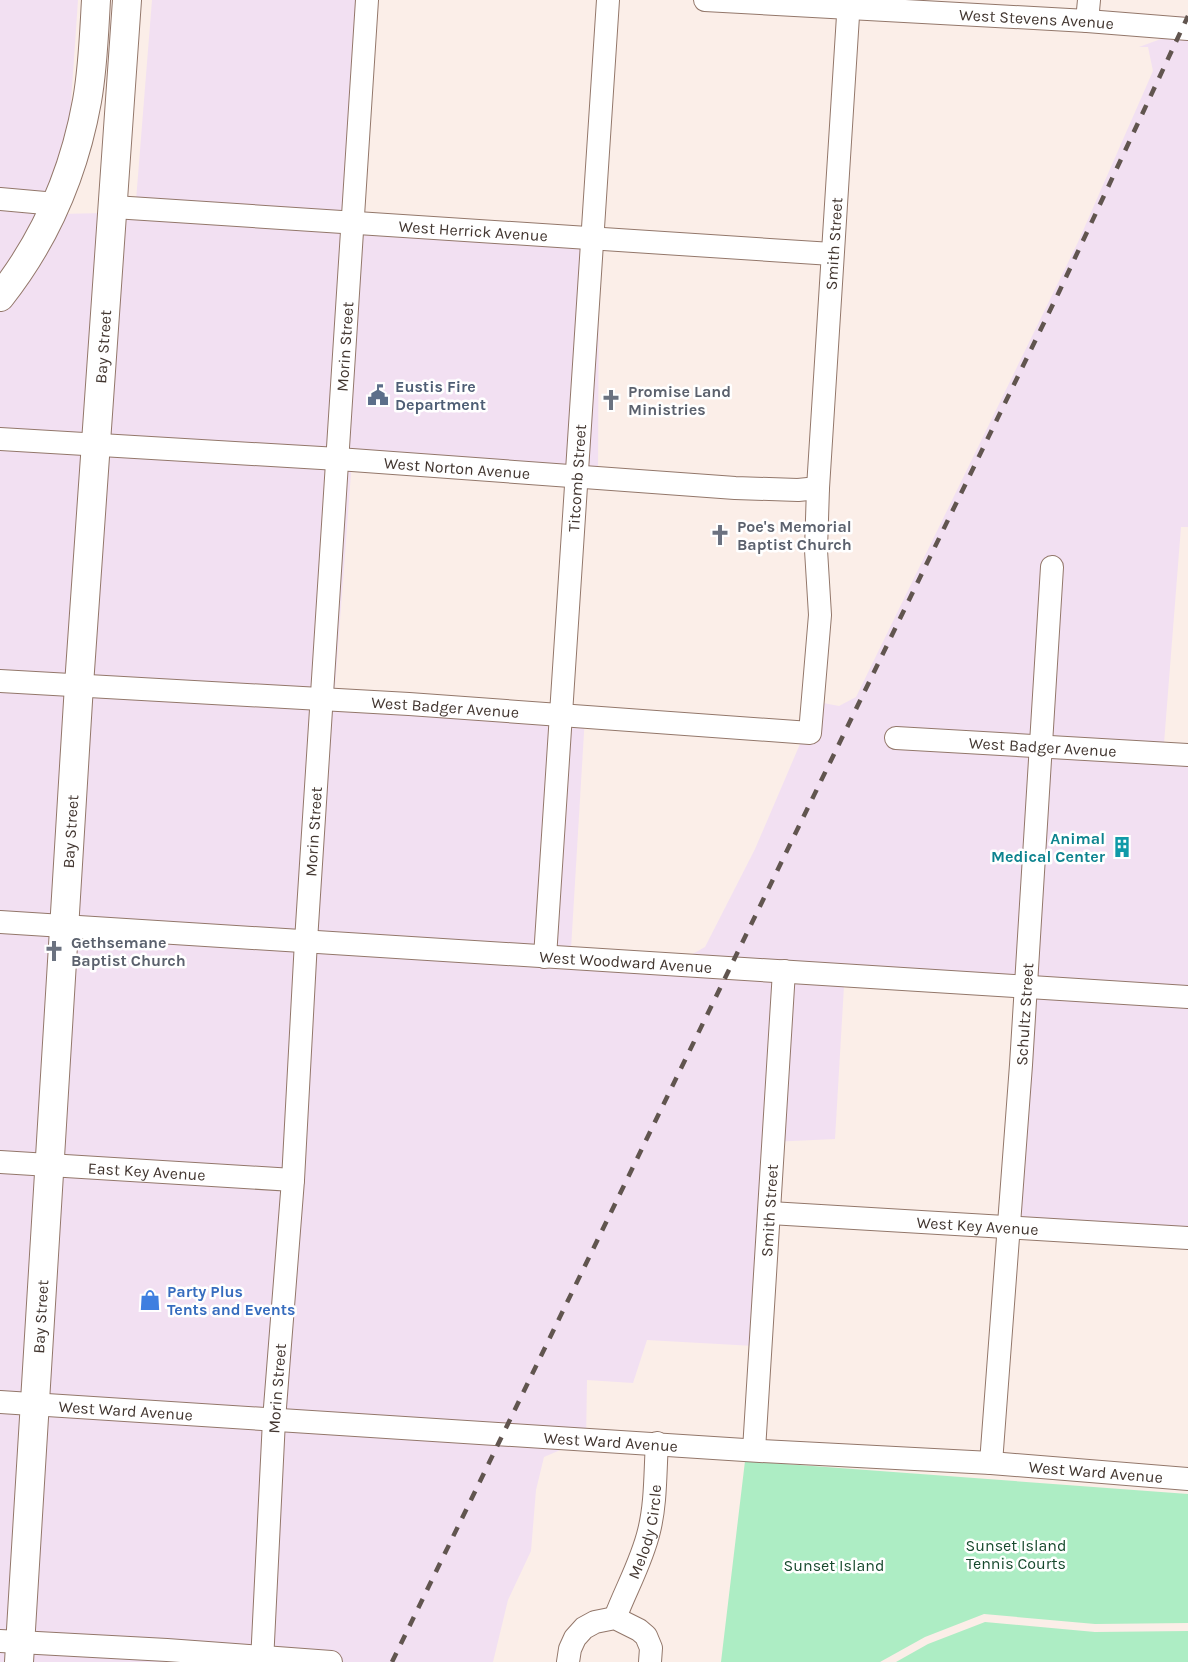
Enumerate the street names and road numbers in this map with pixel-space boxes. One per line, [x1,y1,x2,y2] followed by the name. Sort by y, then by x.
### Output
[959,5,1115,33] street label: West Stevens Avenue
[822,197,846,291] street label: Smith Street
[398,217,548,245] street label: West Herrick Avenue
[333,301,357,392] street label: Morin Street
[91,309,115,384] street label: Bay Street
[564,424,590,533] street label: Titcomb Street
[383,453,531,483] street label: West Norton Avenue
[371,693,520,722] street label: West Badger Avenue
[968,733,1117,761] street label: West Badger Avenue
[301,786,326,877] street label: Morin Street
[59,794,82,869] street label: Bay Street
[539,947,713,977] street label: West Woodward Avenue
[1012,962,1037,1066] street label: Schultz Street
[87,1158,206,1185] street label: East Key Avenue
[757,1164,782,1257] street label: Smith Street
[916,1213,1039,1239] street label: West Key Avenue
[29,1279,52,1354] street label: Bay Street
[264,1343,290,1434] street label: Morin Street
[58,1397,194,1424] street label: West Ward Avenue
[543,1428,679,1456] street label: West Ward Avenue
[1028,1457,1164,1487] street label: West Ward Avenue
[624,1484,665,1582] street label: Melody Circle

